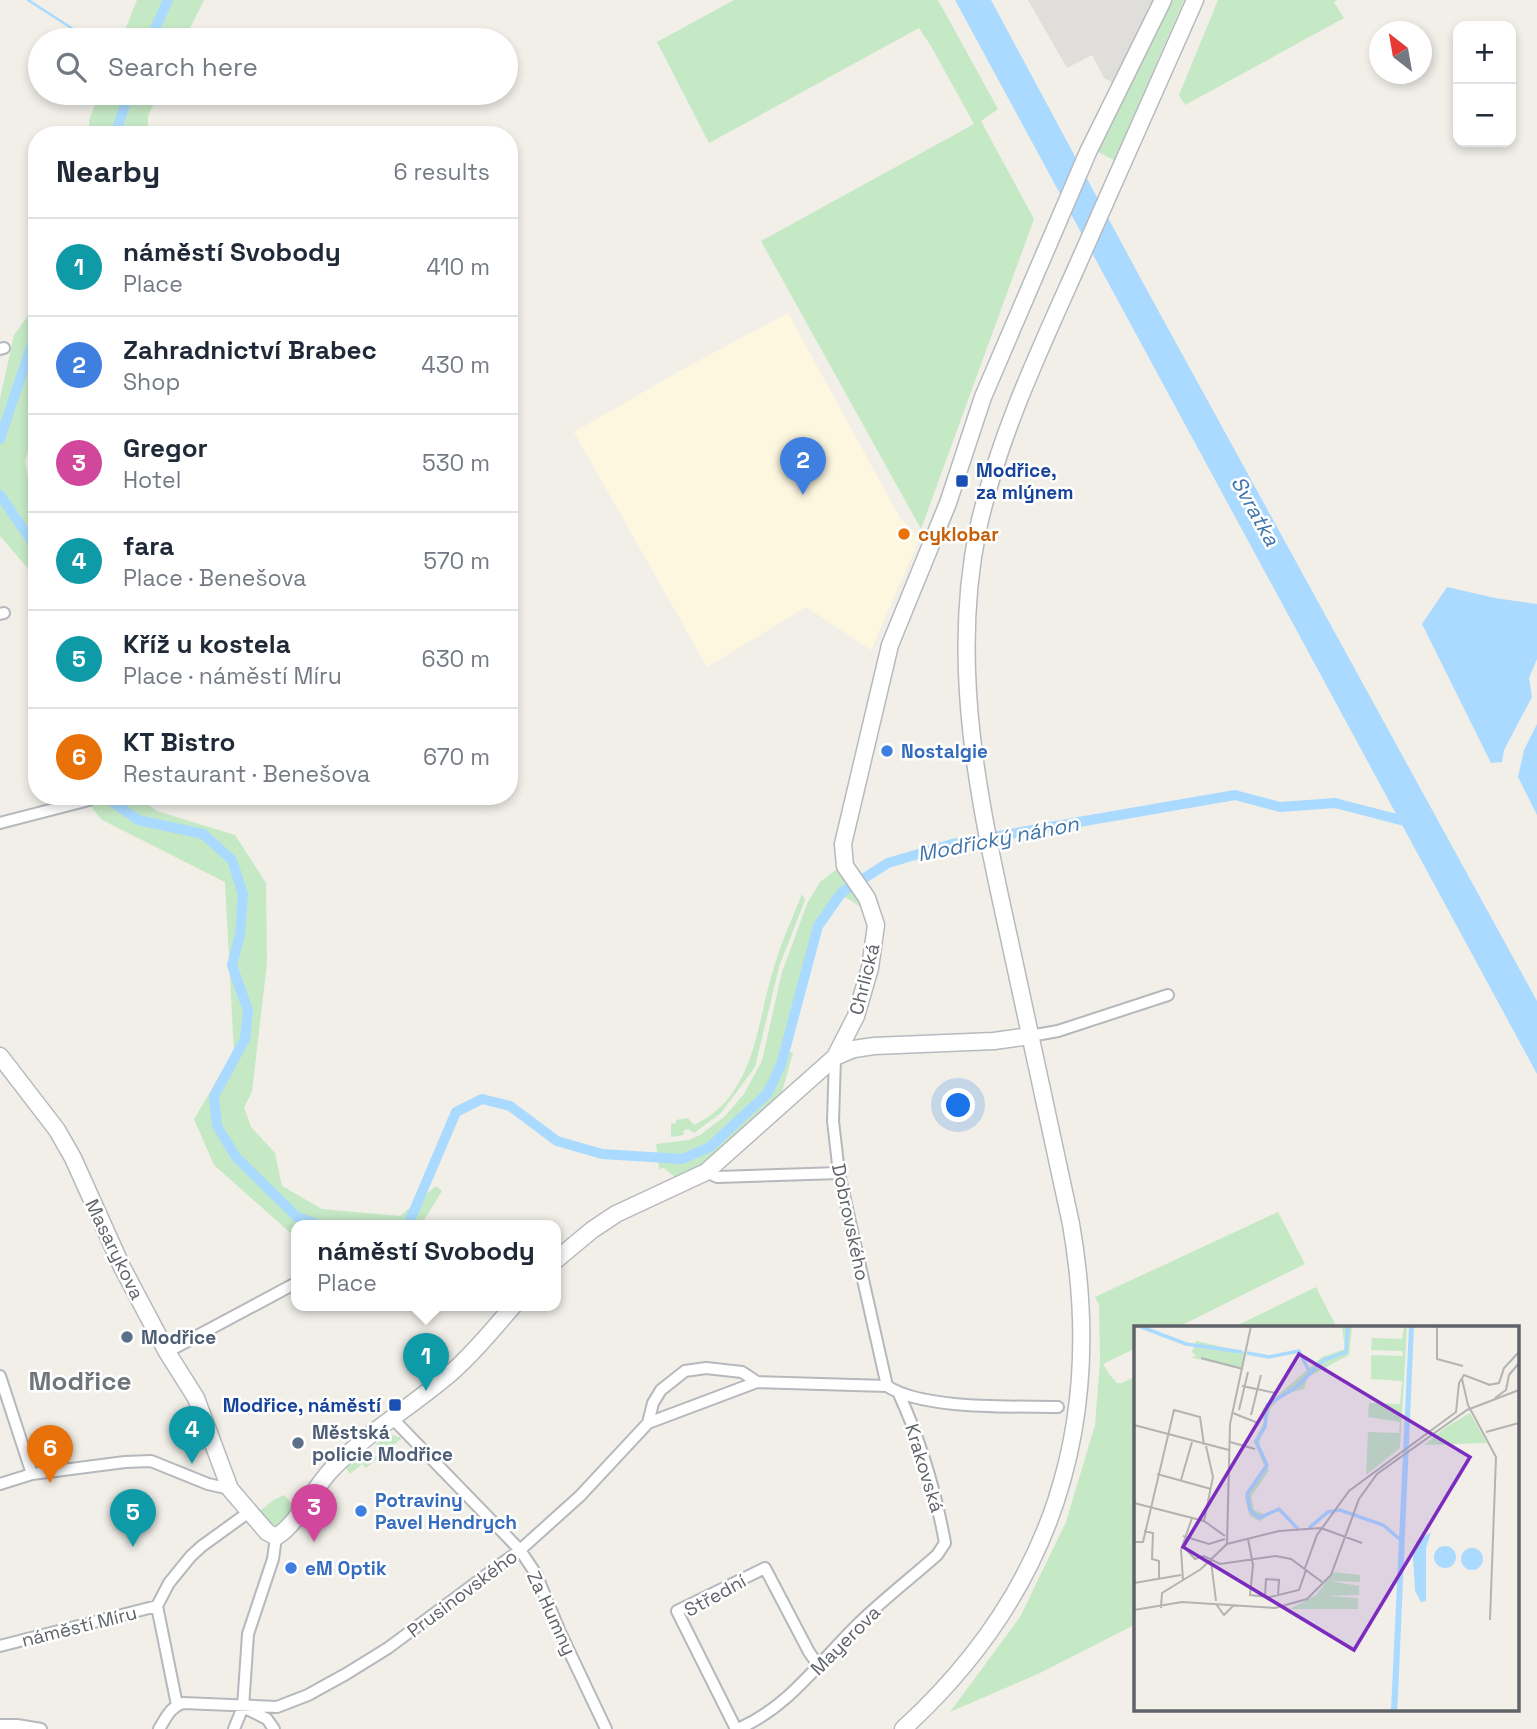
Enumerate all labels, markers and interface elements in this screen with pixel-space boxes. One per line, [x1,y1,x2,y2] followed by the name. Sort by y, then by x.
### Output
[1369,21,1432,84] north arrow
[1453,21,1516,147] map controls
[1453,21,1516,84] button: +
[28,28,518,105] search box
[52,48,90,86] icon: search
[108,50,258,84] text: Search here
[1453,84,1516,147] button: −
[56,152,160,191] text: Nearby
[394,157,490,187] text: 6 results
[123,235,341,269] text: náměstí Svobody
[74,252,84,282] text: 1
[426,252,490,282] text: 410 m
[123,269,183,299] text: Place
[123,333,377,367] text: Zahradnictví Brabec
[72,350,86,380] text: 2
[421,350,490,380] text: 430 m
[123,367,180,397] text: Shop
[123,431,208,465] text: Gregor
[780,437,826,495] pin: 2
[72,448,86,478] text: 3
[422,448,490,478] text: 530 m
[976,458,1074,505] place label: Modřice, za mlýnem
[123,465,181,495] text: Hotel
[1225,471,1286,551] water label: Svratka
[954,473,970,489] marker: Modřice, za mlýnem
[918,522,999,547] place label: cyklobar
[896,526,912,542] marker: cyklobar
[123,529,174,563] text: fara
[72,546,86,576] text: 4
[423,546,490,576] text: 570 m
[123,563,307,593] text: Place · Benešova
[123,627,291,661] text: Kříž u kostela
[72,644,86,674] text: 5
[422,644,490,674] text: 630 m
[123,661,342,691] text: Place · náměstí Míru
[123,725,236,759] text: KT Bistro
[901,739,988,764] place label: Nostalgie
[72,742,86,772] text: 6
[423,742,490,772] text: 670 m
[879,743,895,759] marker: Nostalgie
[123,759,370,789] text: Restaurant · Benešova
[915,809,1082,867] water label: Modřický náhon
[844,941,885,1017] street label: Chrlická
[941,1088,975,1122] your location
[826,1161,875,1283] street label: Dobrovského
[79,1195,150,1304] street label: Masarykova
[291,1220,561,1311] popup
[317,1234,535,1268] text: náměstí Svobody
[317,1268,377,1298] text: Place
[141,1325,216,1350] place label: Modřice
[1134,1326,1520,1712] inset map
[119,1329,135,1345] marker: Modřice
[403,1333,449,1391] pin: 1
[29,1364,131,1398] district label: Modřice
[223,1393,382,1418] place label: Modřice, náměstí
[387,1397,403,1413] marker: Modřice, náměstí
[169,1406,215,1464] pin: 4
[312,1420,453,1467] place label: Městská policie Modřice
[899,1421,950,1516] street label: Krakovská
[27,1425,73,1483] pin: 6
[290,1435,306,1451] marker: Městská policie Modřice
[291,1484,337,1542] pin: 3
[375,1488,517,1535] place label: Potraviny Pavel Hendrych
[110,1489,156,1547] pin: 5
[353,1503,369,1519] marker: Potraviny Pavel Hendrych
[402,1544,523,1643] street label: Prusinovského
[305,1556,387,1581] place label: eM Optik
[283,1560,299,1576] marker: eM Optik
[521,1567,582,1659] street label: Za Humny
[680,1568,751,1623] street label: Střední
[19,1600,139,1653] street label: náměstí Míru
[805,1600,886,1681] street label: Mayerova

